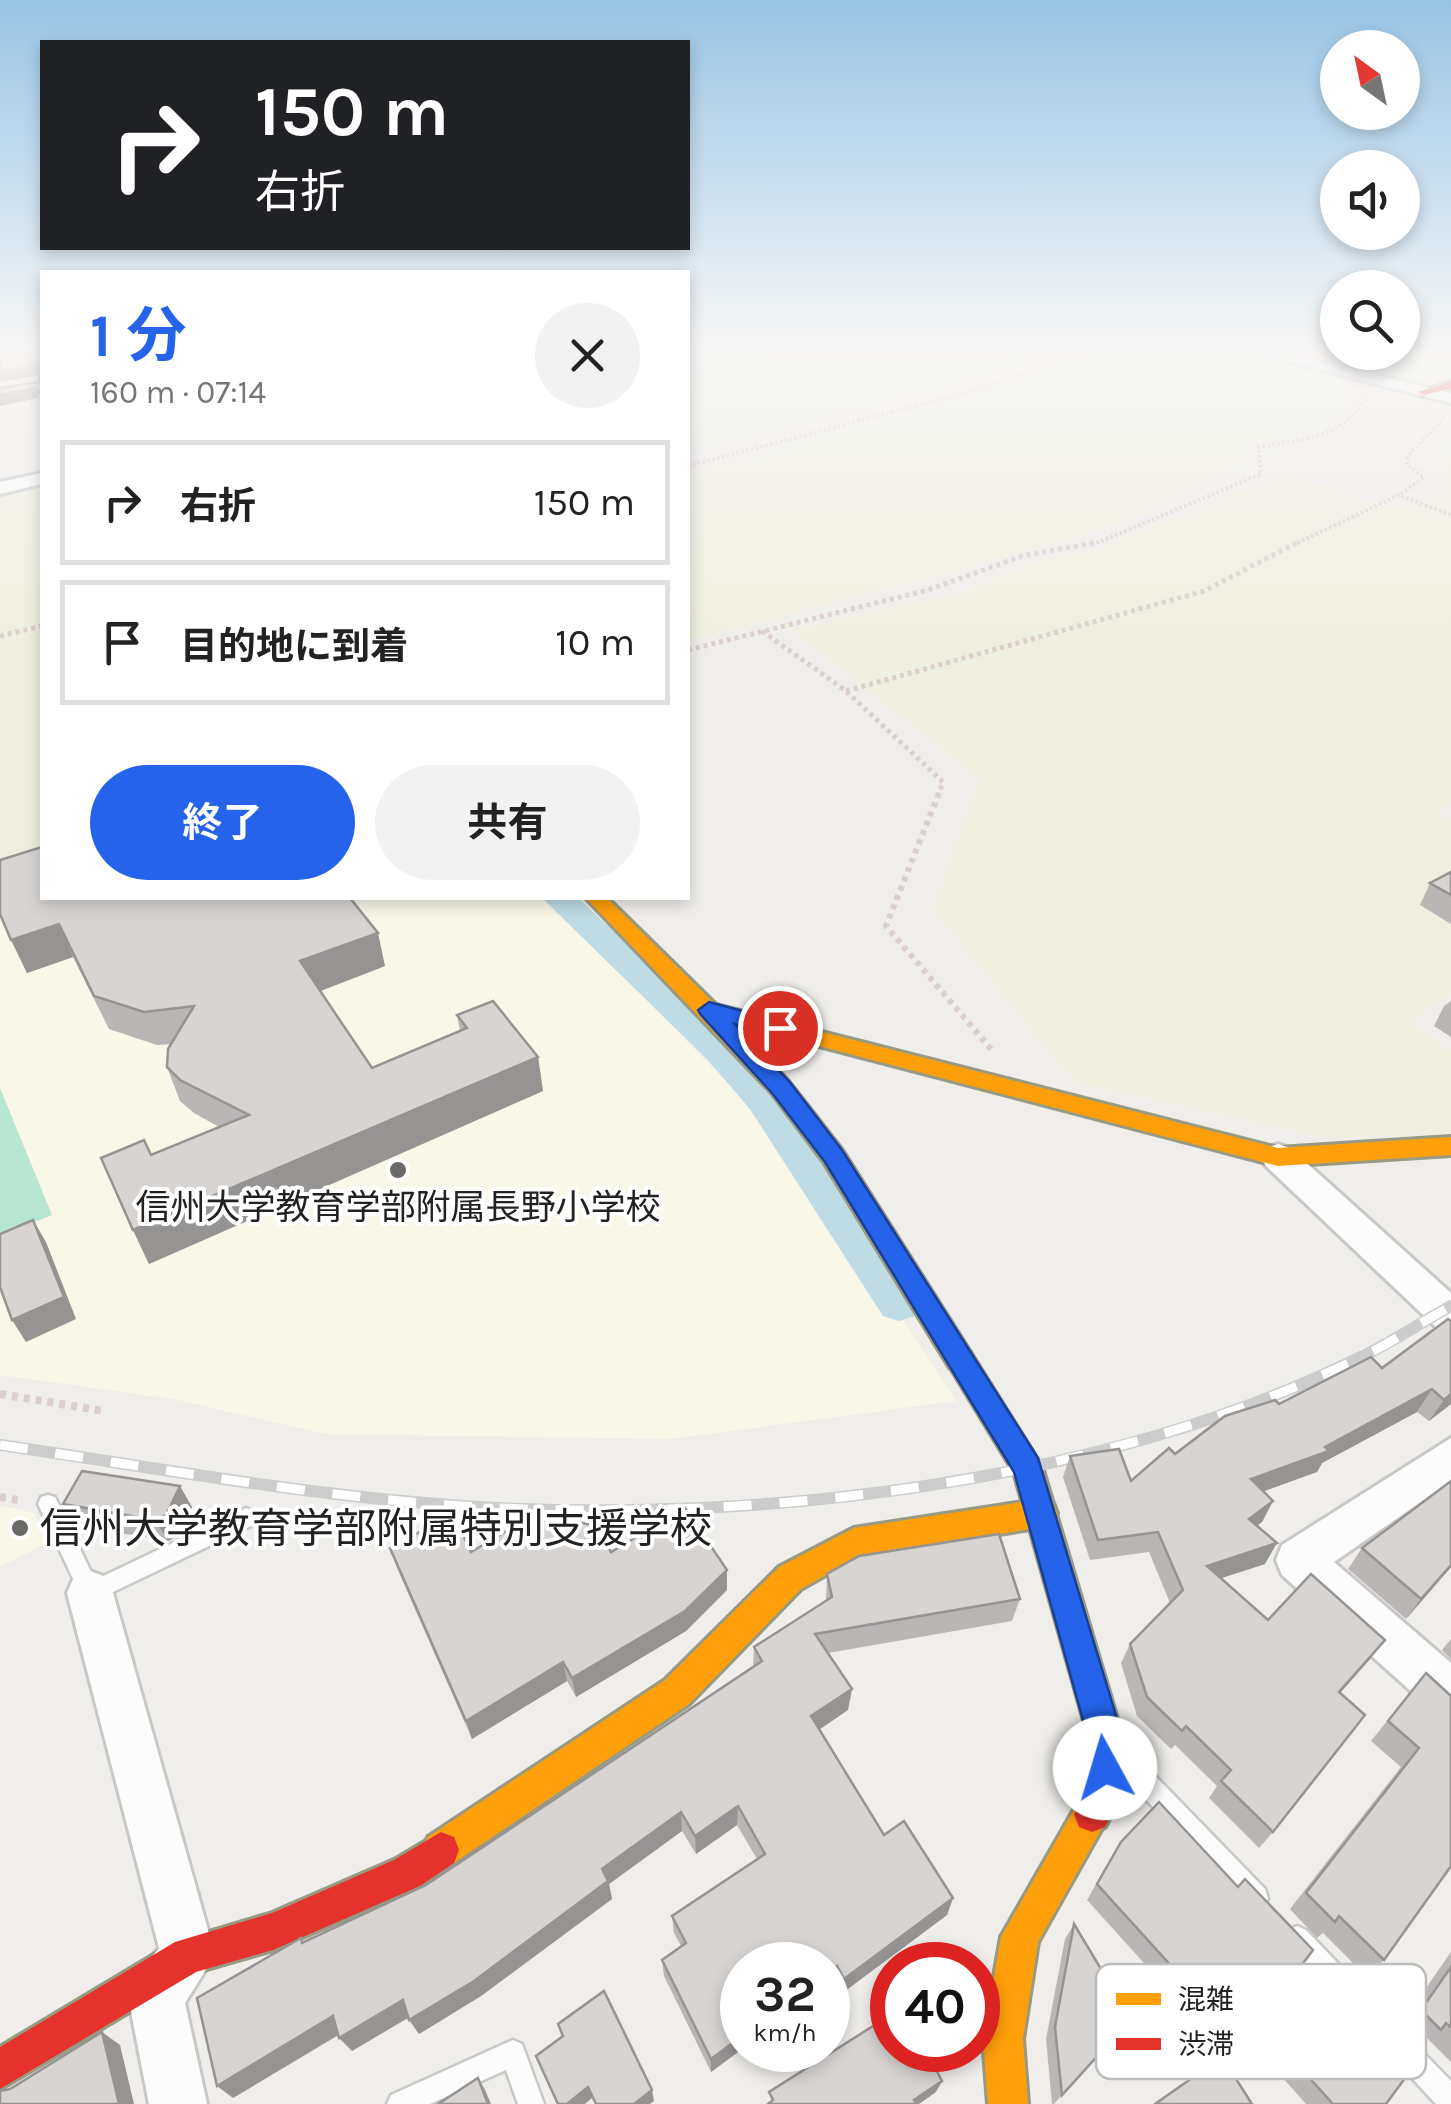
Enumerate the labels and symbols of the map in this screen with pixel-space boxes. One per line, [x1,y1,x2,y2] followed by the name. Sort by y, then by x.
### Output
[1320,30,1420,130] north arrow
[738,986,823,1071] pin
[387,1159,409,1181] marker: 信州大学教育学部附属長野小学校
[135,1187,661,1228] place label: 信州大学教育学部附属長野小学校
[40,1504,712,1554] place label: 信州大学教育学部附属特別支援学校
[9,1517,31,1539] marker: 信州大学教育学部附属特別支援学校
[1053,1716,1157,1820] position arrow
[870,1942,1000,2072] speed limit sign: 40
[1096,1964,1426,2079] legend
[1178,1983,1234,2016] text: 混雑
[1178,2028,1234,2061] text: 渋滞

